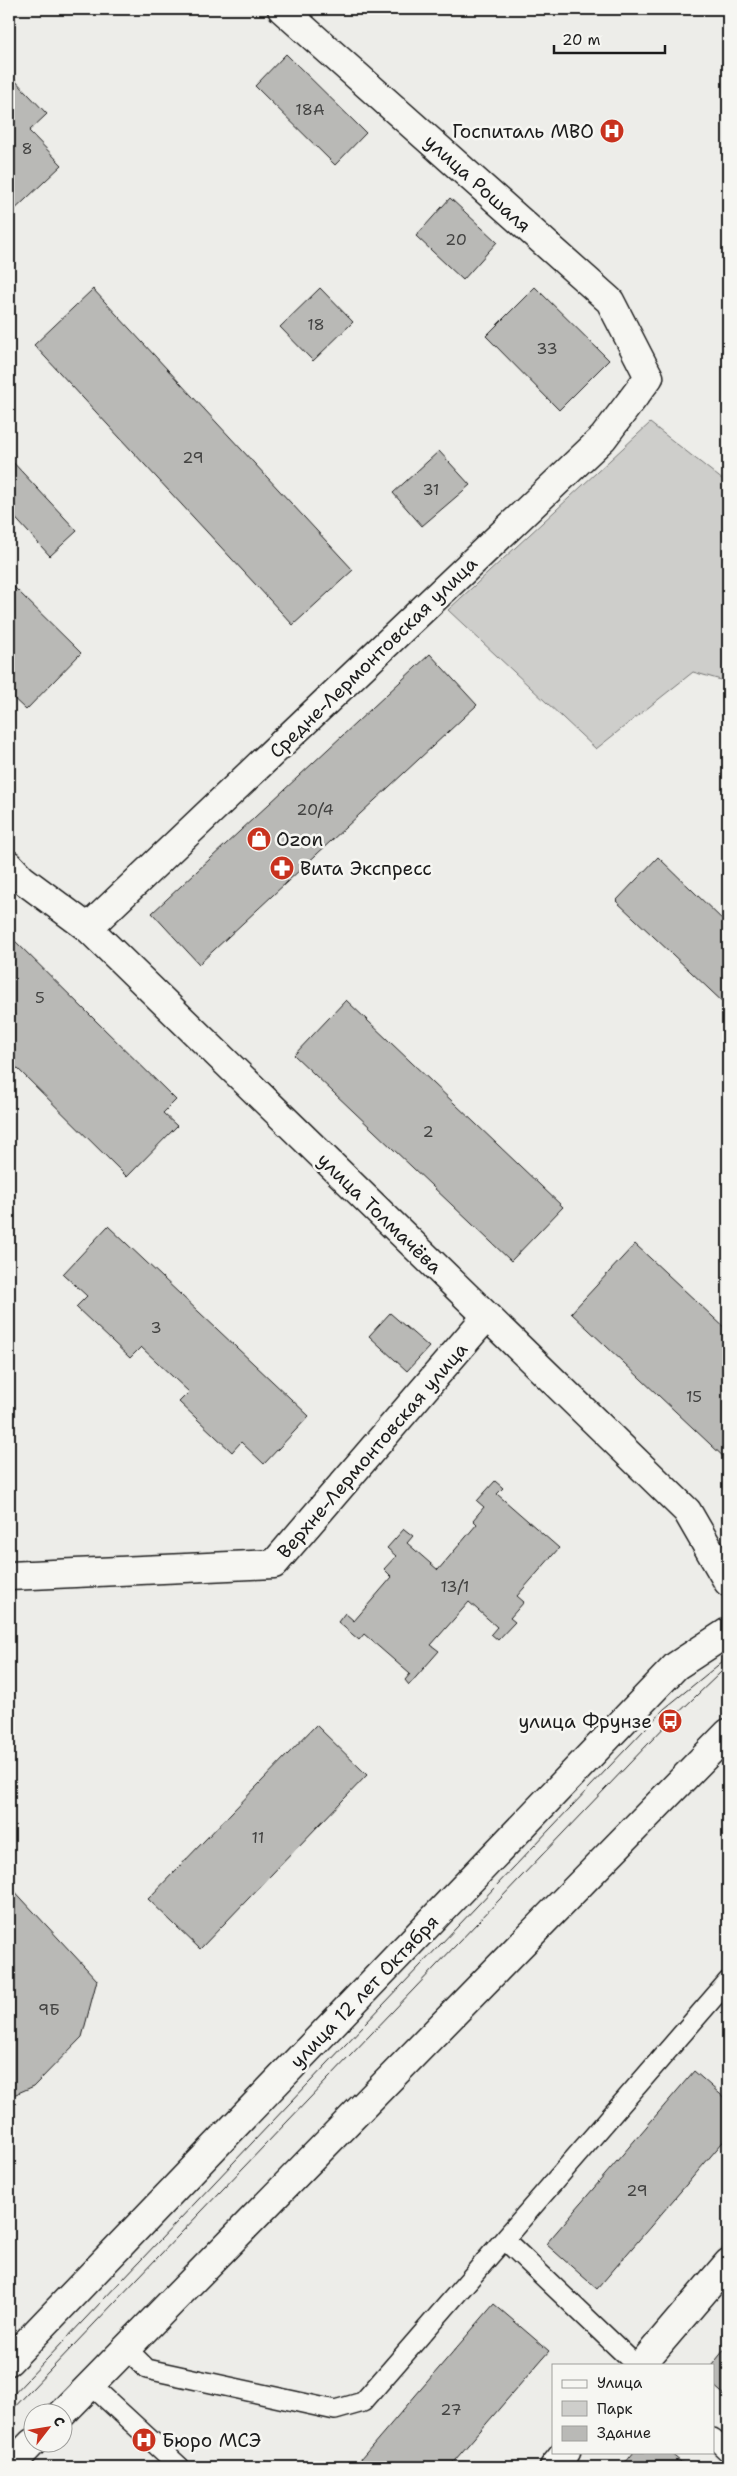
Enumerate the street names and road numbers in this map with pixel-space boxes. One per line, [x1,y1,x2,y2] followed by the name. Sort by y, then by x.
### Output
[419,129,536,238] street label: улица Рошаля
[264,551,483,764] street label: Средне-Лермонтовская улица
[312,1147,447,1279] street label: улица Толмачёва
[272,1337,473,1564] street label: Верхне-Лермонтовская улица
[285,1909,444,2073] street label: улица 12 лет Октября

